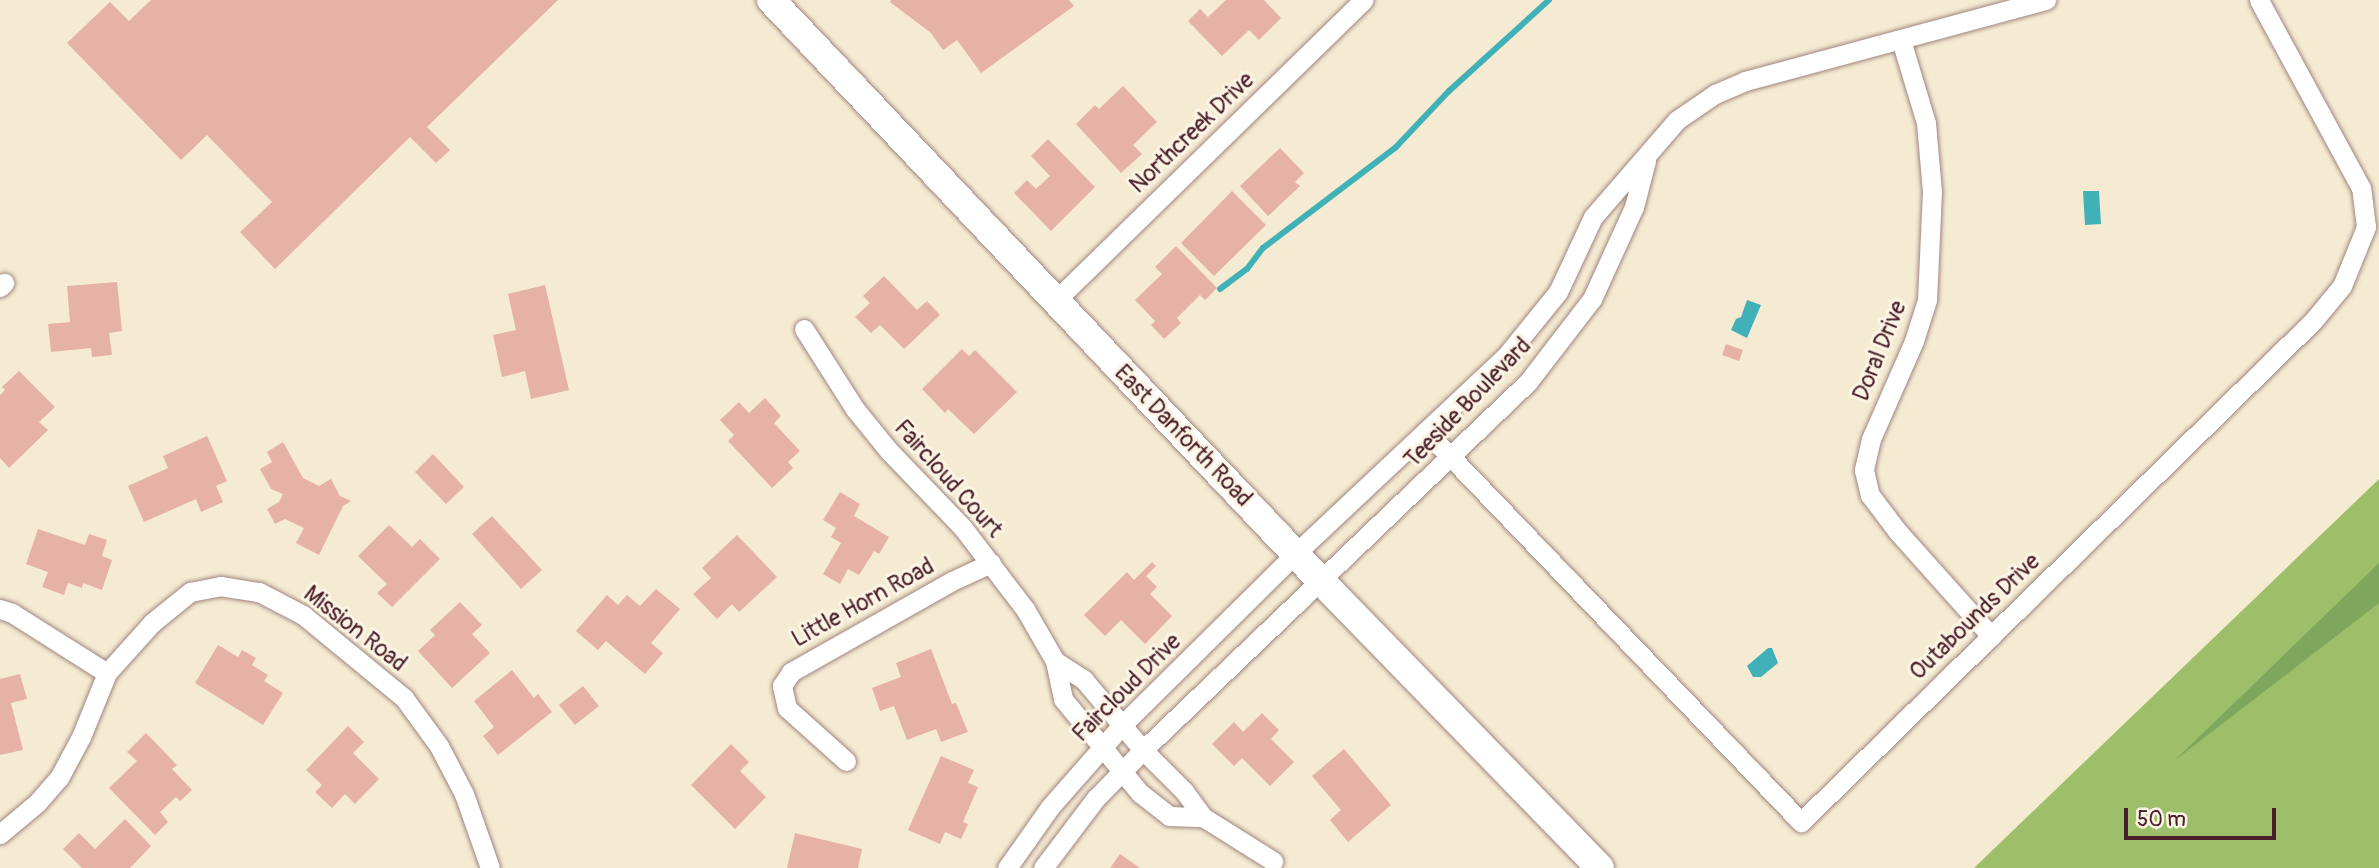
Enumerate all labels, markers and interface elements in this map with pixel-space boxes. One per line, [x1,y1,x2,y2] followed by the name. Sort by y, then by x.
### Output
[1124,67,1260,199] street label: Northcreek Drive
[1847,297,1913,405] street label: Doral Drive
[1399,332,1537,474] street label: Teeside Boulevard
[1109,360,1257,512] street label: East Danforth Road
[888,415,1008,543] street label: Faircloud Court
[1904,548,2046,686] street label: Outabounds Drive
[787,553,939,653] street label: Little Horn Road
[298,580,412,678] street label: Mission Road
[1067,628,1187,748] street label: Faircloud Drive
[2127,794,2279,838] scale bar
[2137,806,2186,833] text: 50 m

